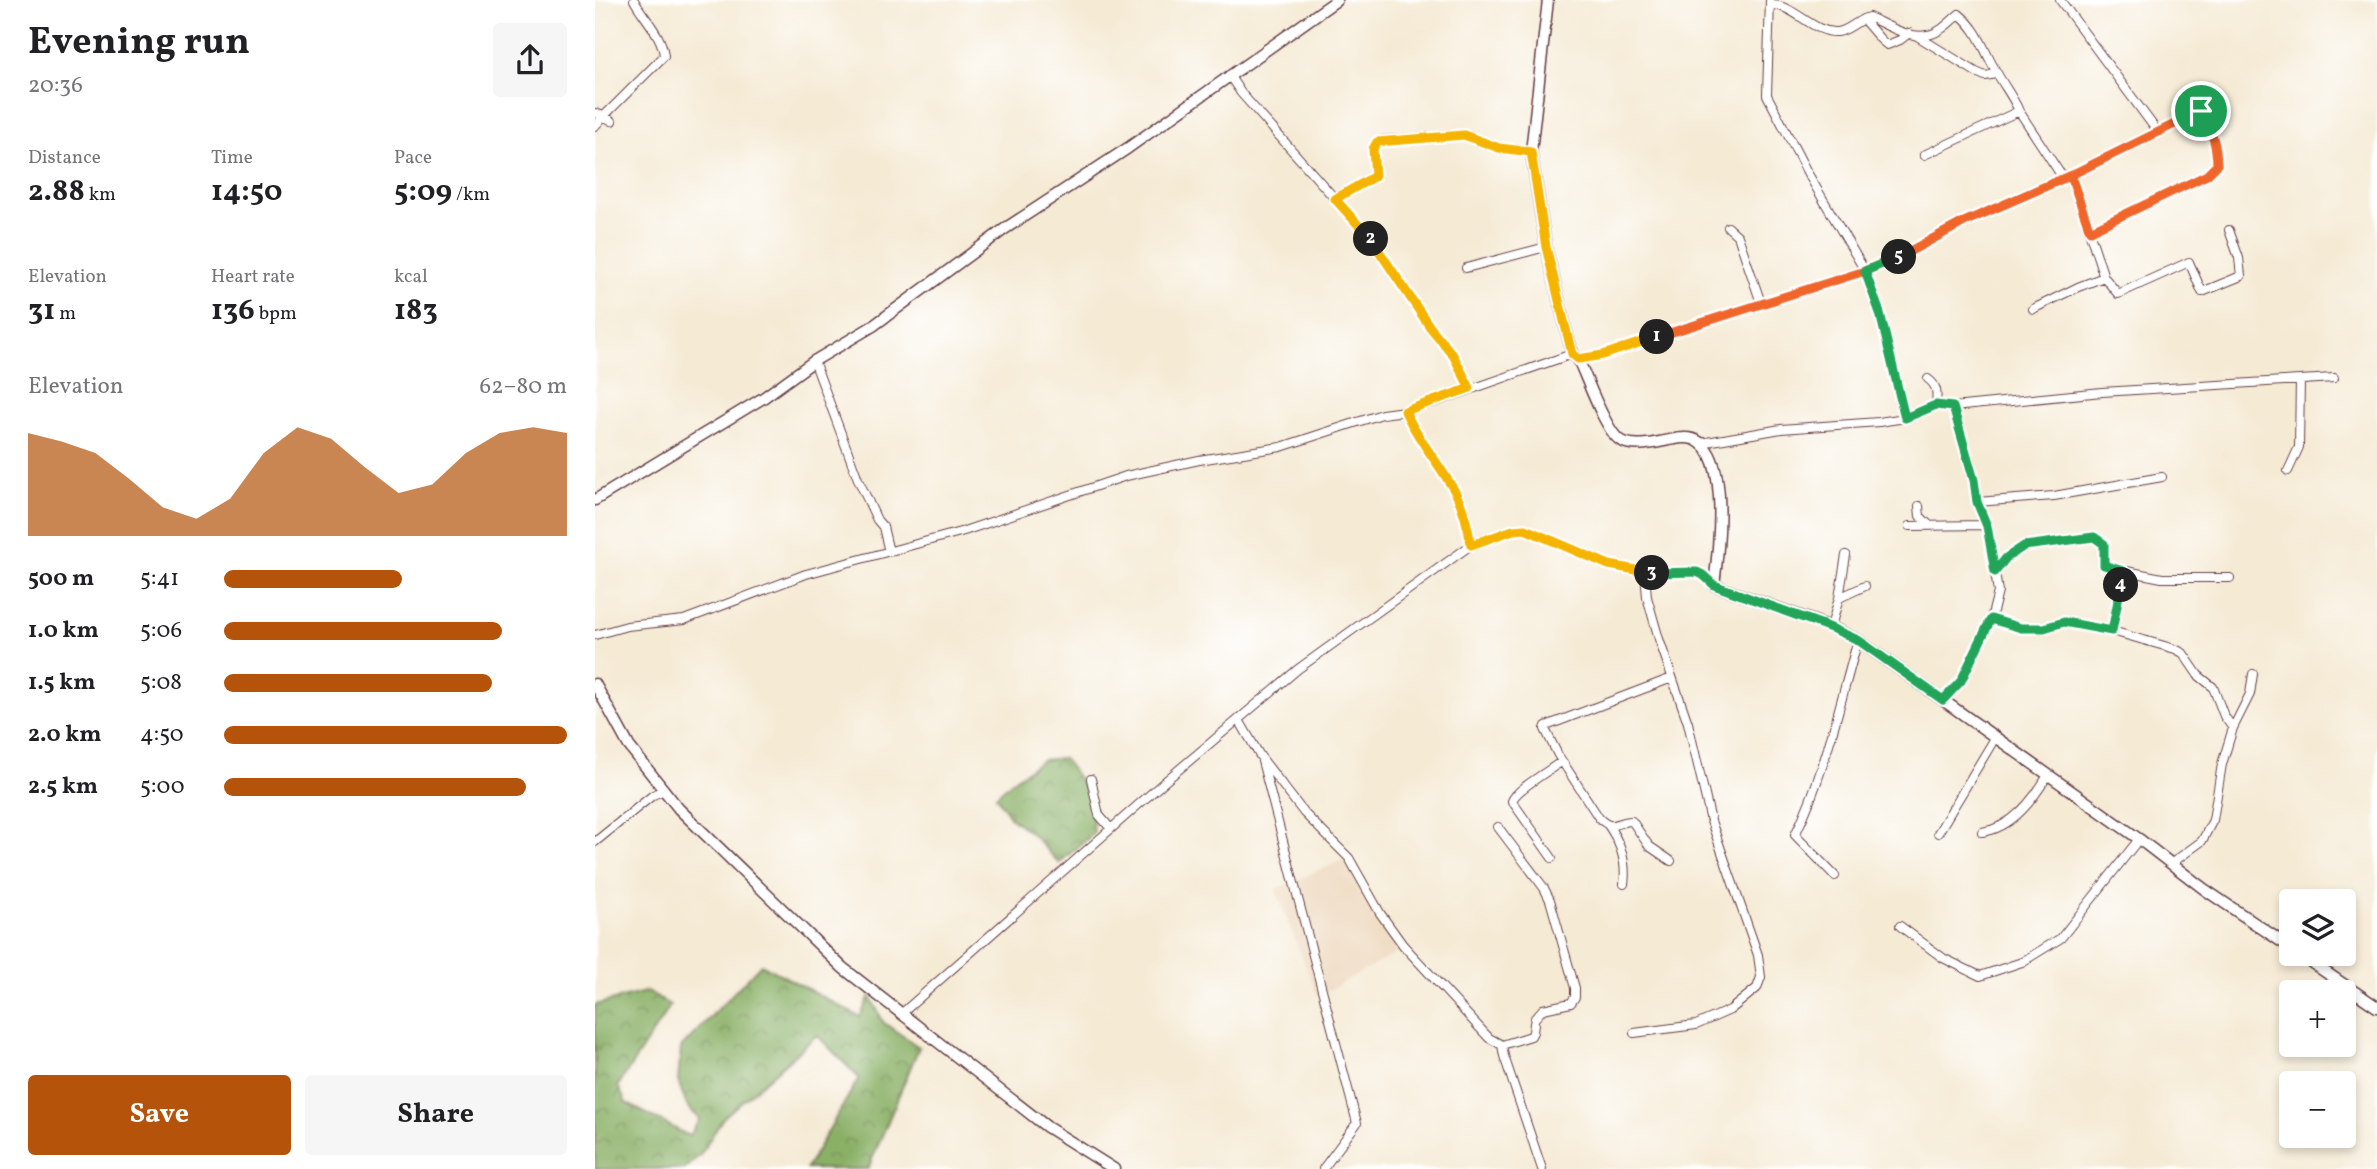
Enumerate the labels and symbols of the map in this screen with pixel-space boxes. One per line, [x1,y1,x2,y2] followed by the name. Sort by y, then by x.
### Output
[2171,81,2231,141] pin
[1353,222,1389,256] pin: 2
[1881,240,1917,274] pin: 5
[1639,320,1675,354] pin: 1
[1635,556,1669,590] pin: 3
[2103,568,2139,602] pin: 4

